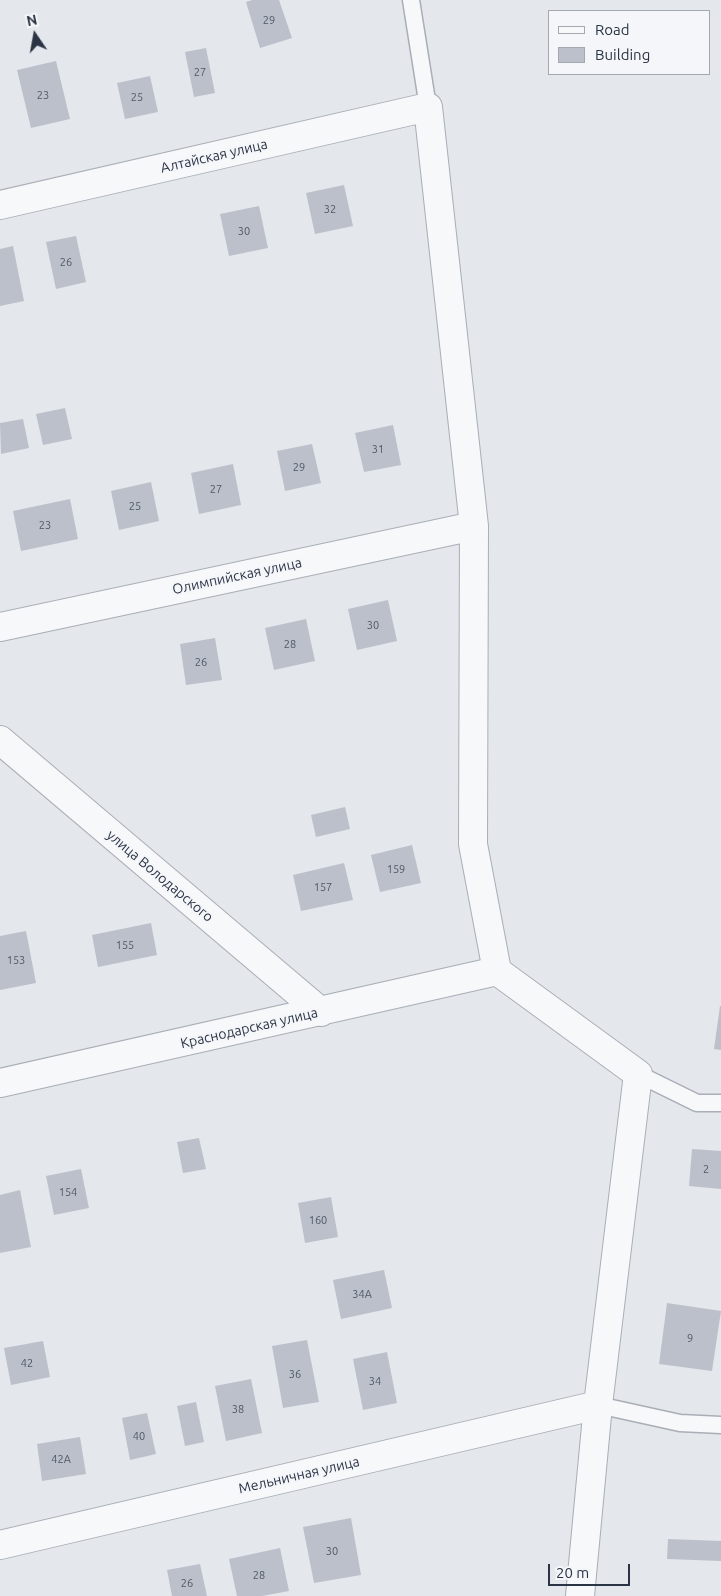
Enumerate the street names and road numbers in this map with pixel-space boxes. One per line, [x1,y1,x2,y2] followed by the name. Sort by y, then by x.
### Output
[159,136,269,176] street label: Алтайская улица
[171,554,303,598] street label: Олимпийская улица
[103,826,217,926] street label: улица Володарского
[179,1004,319,1052] street label: Краснодарская улица
[237,1453,361,1497] street label: Мельничная улица

